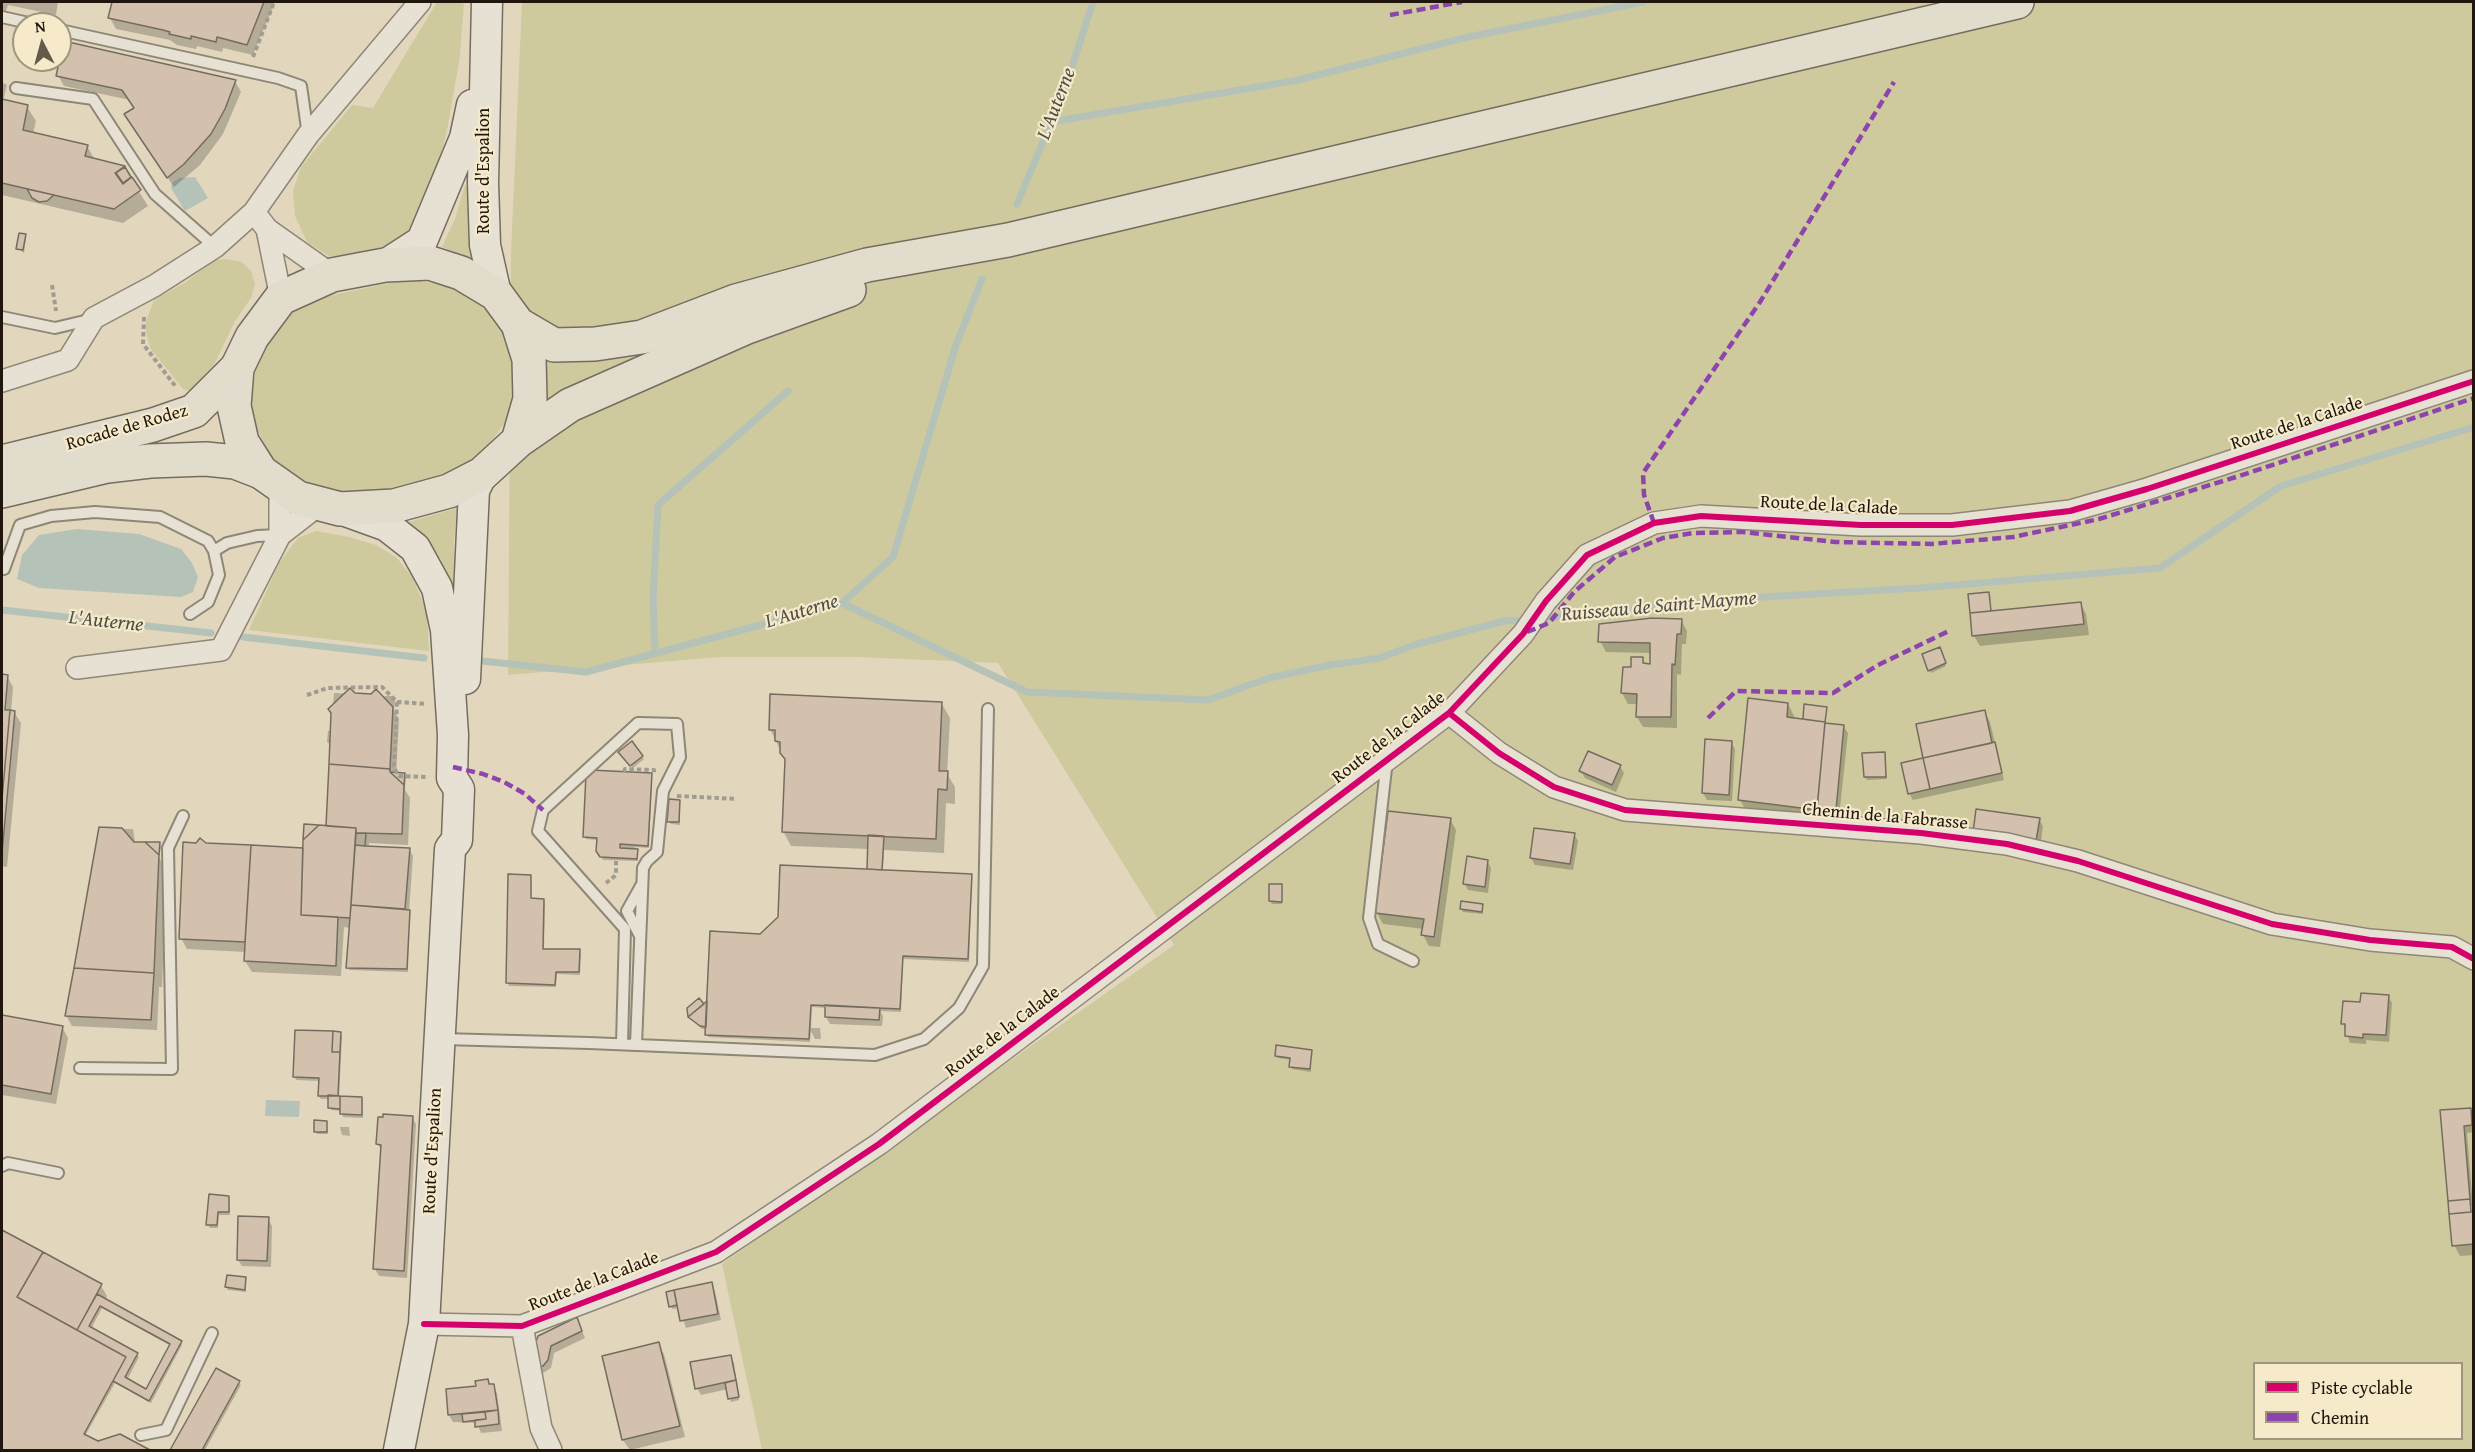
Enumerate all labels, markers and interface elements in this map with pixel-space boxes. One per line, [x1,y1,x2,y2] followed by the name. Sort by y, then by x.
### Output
[12,12,72,72] north arrow
[34,14,47,39] text: N
[1032,65,1082,143] water label: L'Auterne
[473,108,495,234] street label: Route d'Espalion
[2228,392,2366,456] street label: Route de la Calade
[64,400,190,456] street label: Rocade de Rodez
[1760,492,1898,520] street label: Route de la Calade
[1560,586,1758,628] water label: Ruisseau de Saint-Mayme
[763,590,841,634] water label: L'Auterne
[67,606,145,638] water label: L'Auterne
[1328,687,1450,789] street label: Route de la Calade
[1801,799,1969,835] street label: Chemin de la Fabrasse
[942,982,1064,1082] street label: Route de la Calade
[419,1087,447,1215] street label: Route d'Espalion
[526,1247,662,1317] street label: Route de la Calade
[2253,1362,2463,1440] legend
[2311,1374,2413,1401] text: Piste cyclable
[2311,1404,2369,1431] text: Chemin

